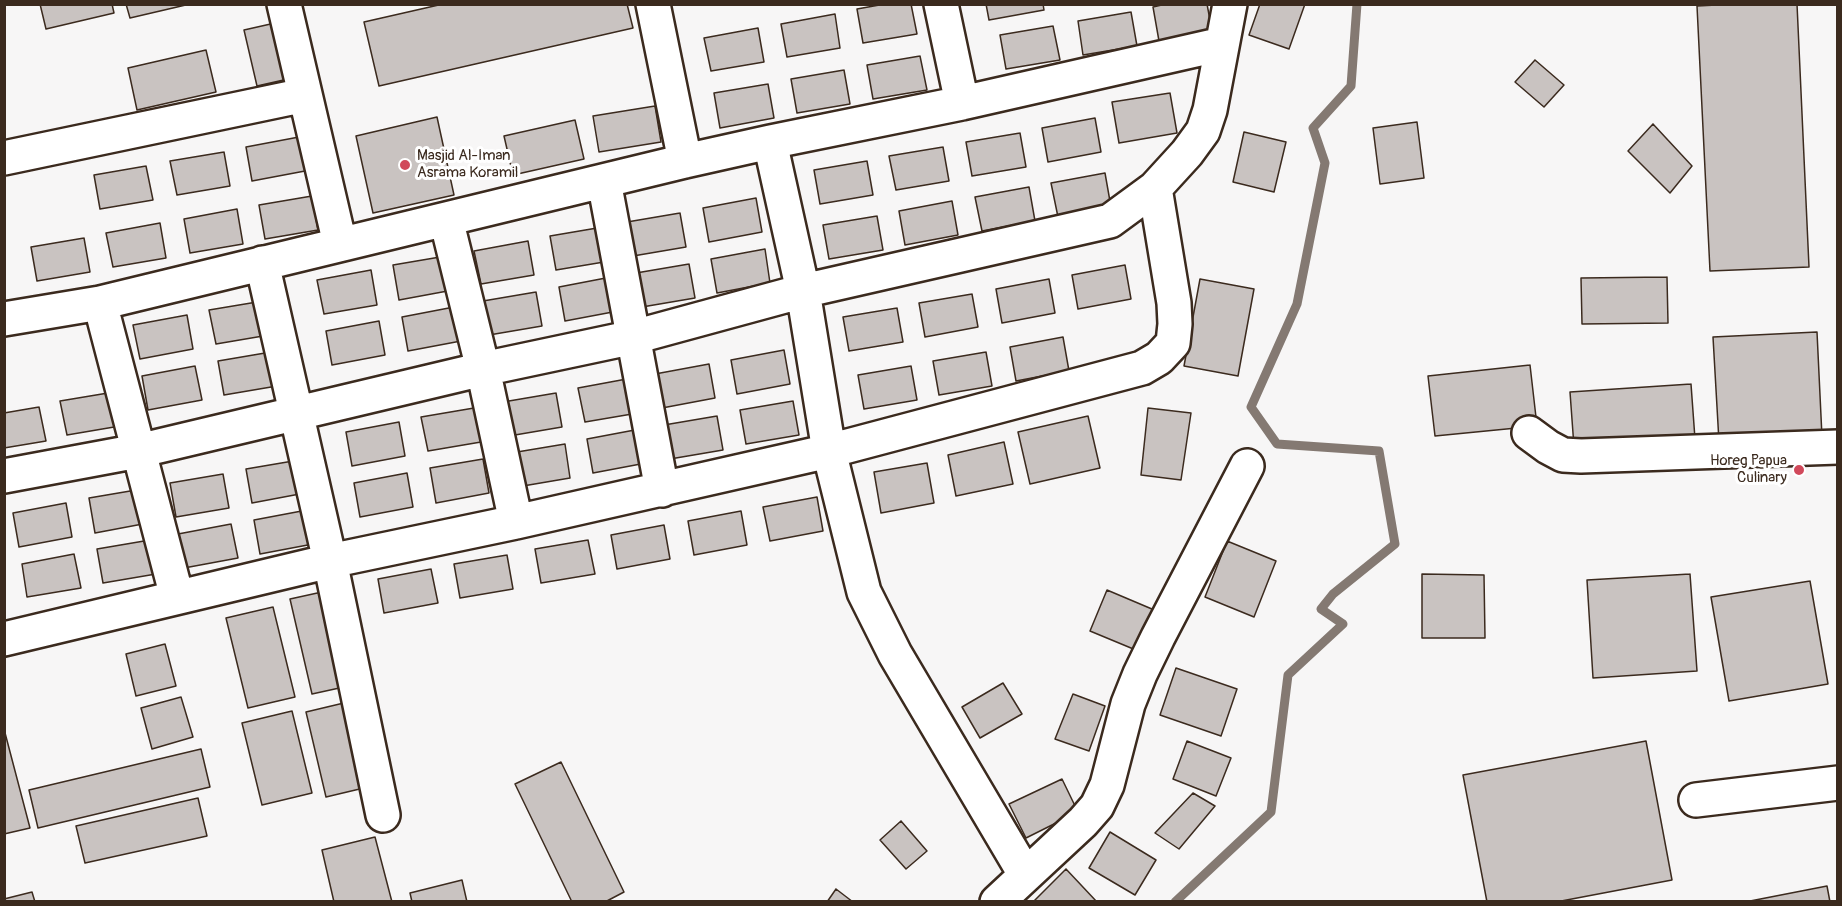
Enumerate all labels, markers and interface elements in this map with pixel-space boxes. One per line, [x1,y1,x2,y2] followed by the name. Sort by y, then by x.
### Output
[417,147,518,182] place label: Masjid Al-Iman Asrama Koramil
[398,158,412,172] marker: Masjid Al-Iman Asrama Koramil
[1710,452,1787,487] place label: Horeg Papua Culinary
[1792,463,1806,477] marker: Horeg Papua Culinary

